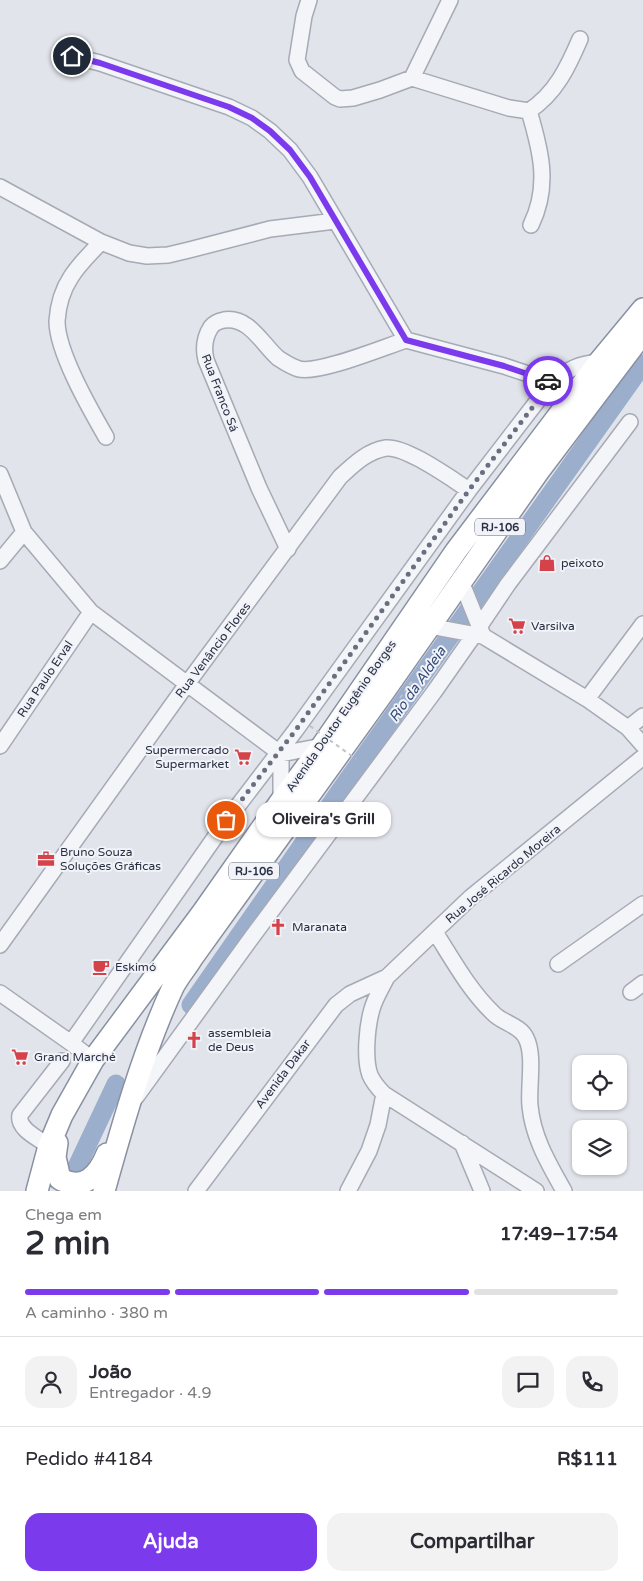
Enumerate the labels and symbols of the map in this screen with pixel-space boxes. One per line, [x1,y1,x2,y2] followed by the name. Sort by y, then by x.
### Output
[51,35,93,77] pin
[199,352,241,434] street label: Rua Franco Sá
[523,356,573,406] courier
[475,518,525,536] road number: RJ-106
[537,553,557,573] shop icon: peixoto
[561,556,604,570] place label: peixoto
[173,599,254,700] street label: Rua Venâncio Flores
[507,616,527,636] supermarket icon: Varsilva
[531,619,575,633] place label: Varsilva
[283,637,399,795] street label: Avenida Doutor Eugênio Borges
[14,638,76,720] street label: Rua Paulo Erval
[385,642,450,725] water label: Rio da Aldeia
[145,743,229,771] place label: Supermercado Supermarket
[233,747,253,767] supermarket icon: Supermercado Supermarket
[205,799,247,841] pin
[256,802,391,838] callout: Oliveira's Grill
[443,822,563,926] street label: Rua José Ricardo Moreira
[60,845,161,873] place label: Bruno Souza Soluções Gráficas
[36,849,56,869] office icon: Bruno Souza Soluções Gráficas
[229,862,279,879] road number: RJ-106
[268,917,288,937] church icon: Maranata
[292,920,347,934] place label: Maranata
[91,957,111,977] cafe icon: Eskimó
[115,960,156,974] place label: Eskimó
[208,1026,271,1054] place label: assembleia de Deus
[184,1030,204,1050] church icon: assembleia de Deus
[253,1036,314,1111] street label: Avenida Dakar
[10,1047,30,1067] supermarket icon: Grand Marché
[34,1050,116,1064] place label: Grand Marché

